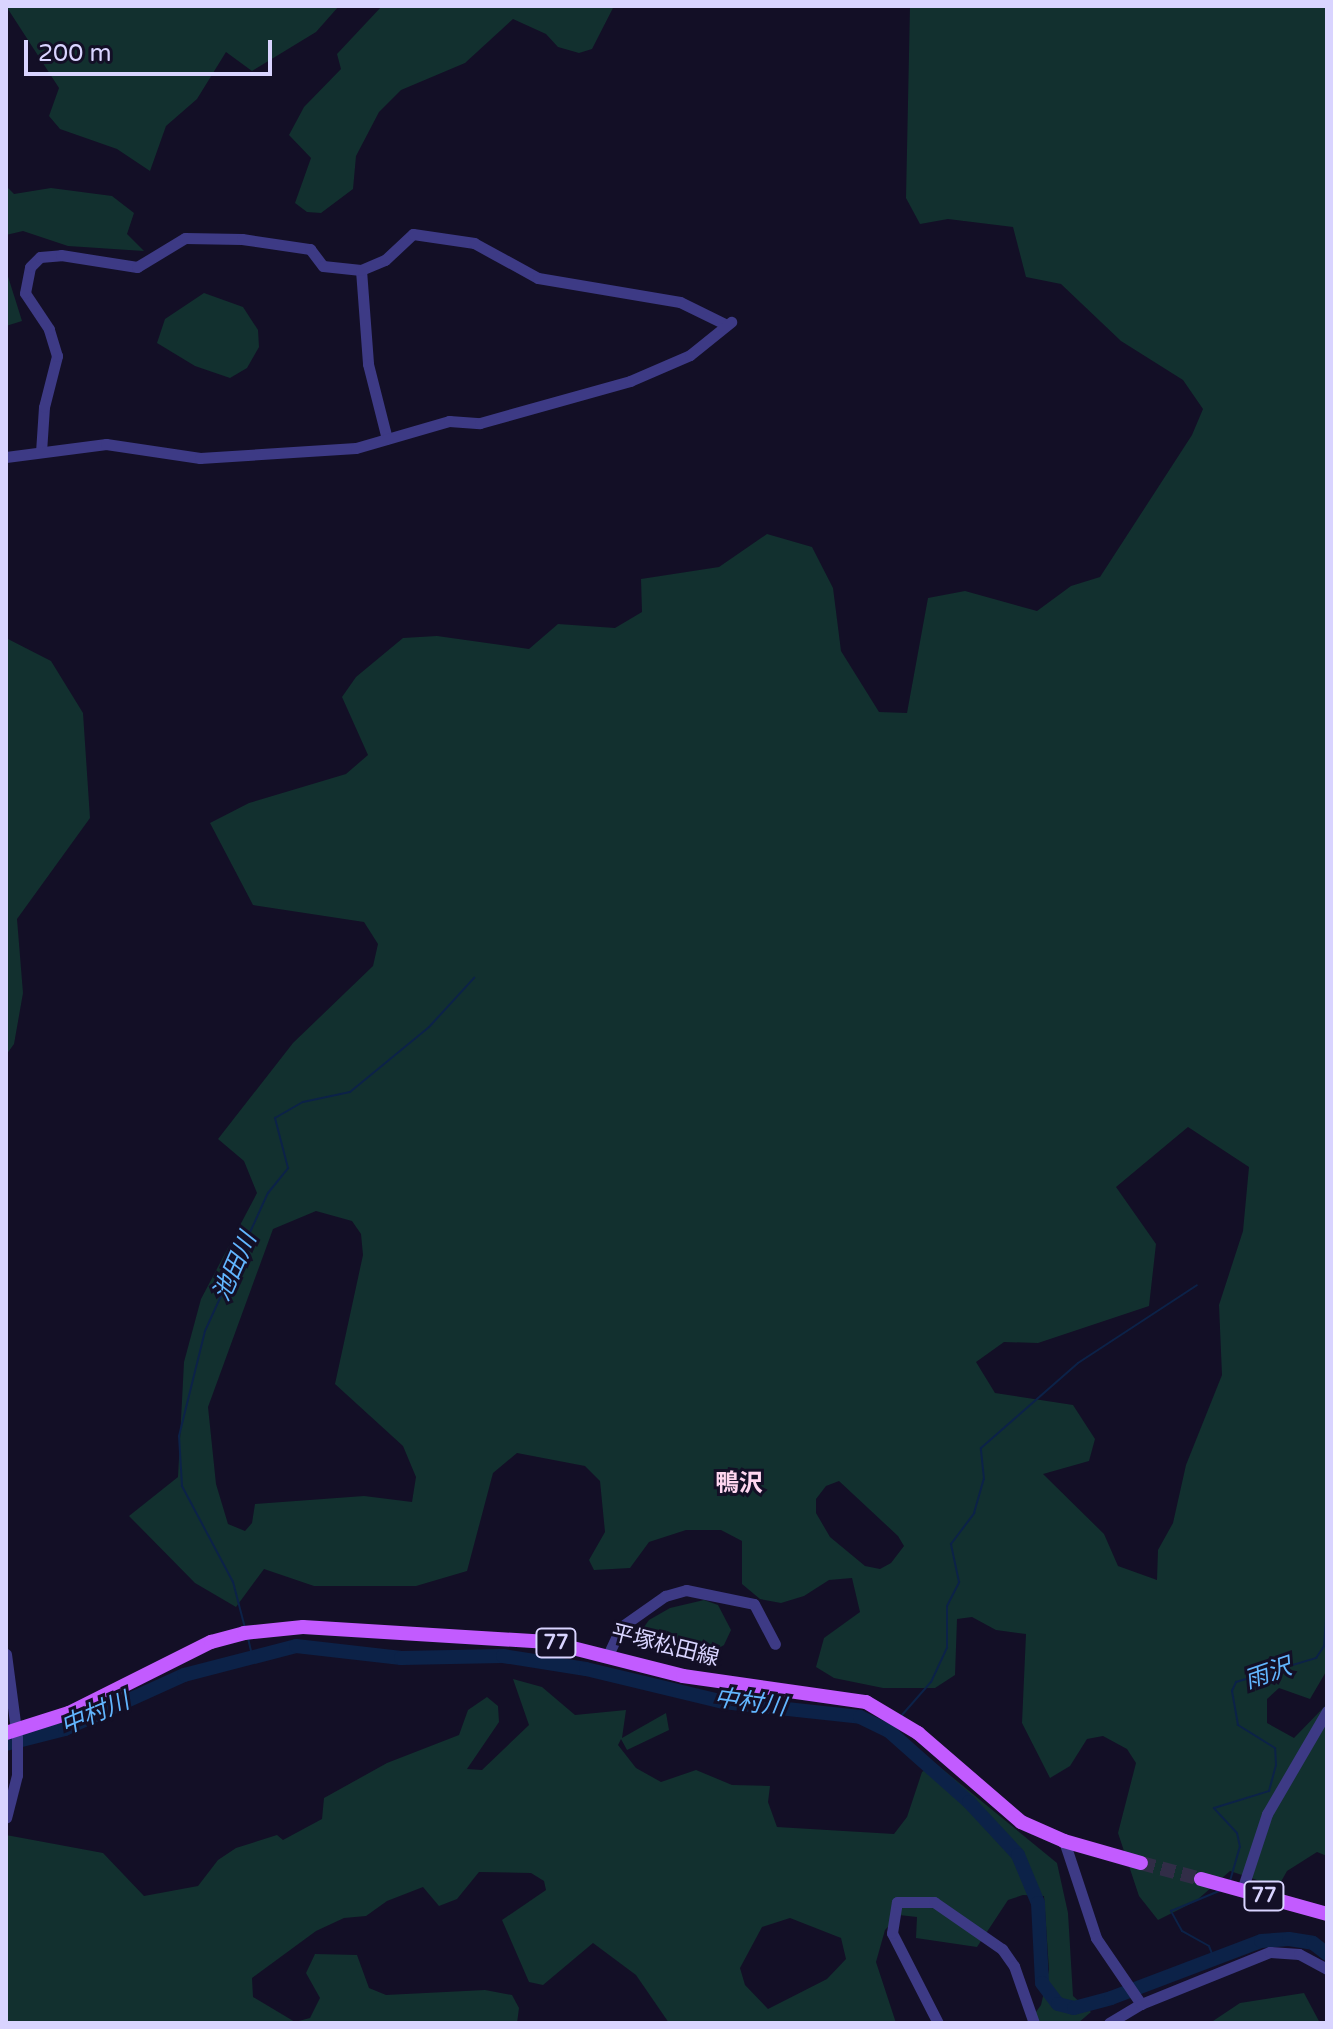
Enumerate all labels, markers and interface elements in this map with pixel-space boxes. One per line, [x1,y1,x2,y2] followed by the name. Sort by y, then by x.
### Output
[28,24,276,74] scale bar
[38,39,112,68] text: 200 m
[207,1228,263,1306] water label: 池田川
[715,1470,763,1498] district label: 鴨沢
[608,1620,722,1672] street label: 平塚松田線
[534,1627,578,1659] road number: 77
[1241,1653,1295,1695] water label: 雨沢
[712,1684,788,1722] water label: 中村川
[56,1687,134,1741] water label: 中村川
[1242,1880,1286,1912] road number: 77

